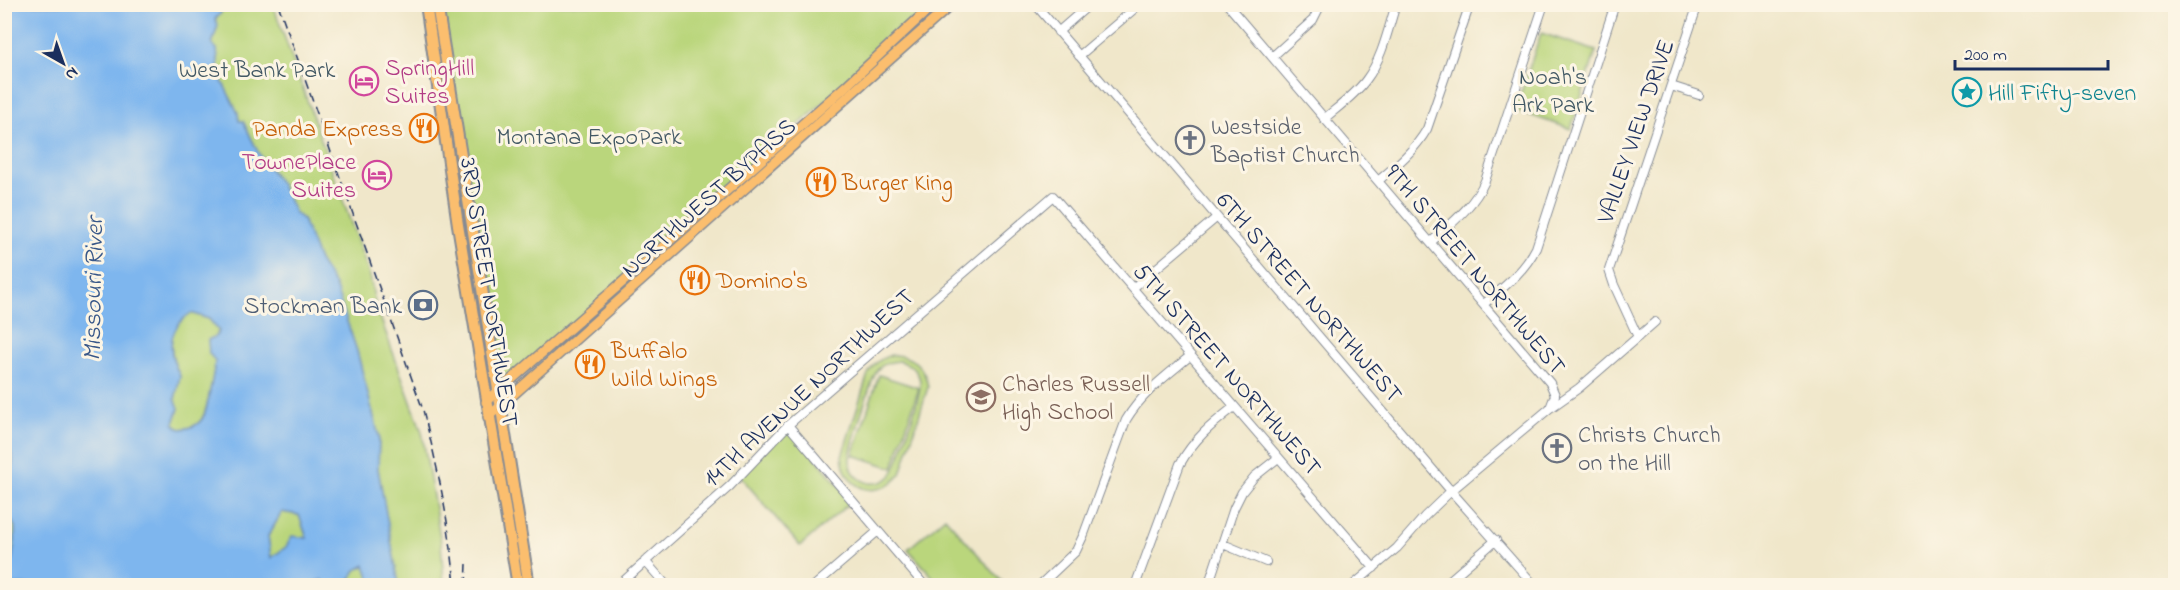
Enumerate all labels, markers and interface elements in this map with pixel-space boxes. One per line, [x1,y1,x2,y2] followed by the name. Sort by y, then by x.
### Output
[33,33,93,93] north arrow
[1955,33,2108,71] scale bar
[1589,35,1685,229] street label: VALLEY VIEW DRIVE
[1964,43,2007,69] text: 200 m
[385,52,474,115] place label: SpringHill Suites
[179,54,336,89] park label: West Bank Park
[59,60,83,86] text: N
[1512,61,1595,124] park label: Noah's Ark Park
[348,65,380,97] hotel icon: SpringHill Suites
[1951,76,1983,108] place icon: Hill Fifty-seven
[1988,77,2136,113] place label: Hill Fifty-seven
[614,111,805,287] street label: NORTHWEST BYPASS
[1210,111,1360,174] place label: Westside Baptist Church
[408,112,440,144] restaurant icon: Panda Express
[252,113,403,148] place label: Panda Express
[497,121,682,156] park label: Montana ExpoPark
[1174,124,1206,156] church icon: Westside Baptist Church
[242,146,356,209] place label: TownePlace Suites
[449,155,526,430] street label: 3RD STREET NORTHWEST
[1375,157,1573,384] street label: 9TH STREET NORTHWEST
[361,159,393,191] hotel icon: TownePlace Suites
[805,166,837,198] restaurant icon: Burger King
[841,167,953,202] place label: Burger King
[1207,186,1410,412] street label: 6TH STREET NORTHWEST
[75,214,115,361] water label: Missouri River
[1124,256,1329,485] street label: 5TH STREET NORTHWEST
[679,264,711,296] restaurant icon: Domino's
[715,265,808,300] place label: Domino's
[696,281,923,496] street label: 14TH AVENUE NORTHWEST
[407,289,439,321] bank icon: Stockman Bank
[244,290,402,325] place label: Stockman Bank
[610,335,718,398] place label: Buffalo Wild Wings
[574,348,606,380] restaurant icon: Buffalo Wild Wings
[1002,368,1150,431] place label: Charles Russell High School
[965,381,997,413] school or university icon: Charles Russell High School
[1578,419,1721,482] place label: Christs Church on the Hill
[1541,432,1573,464] church icon: Christs Church on the Hill

